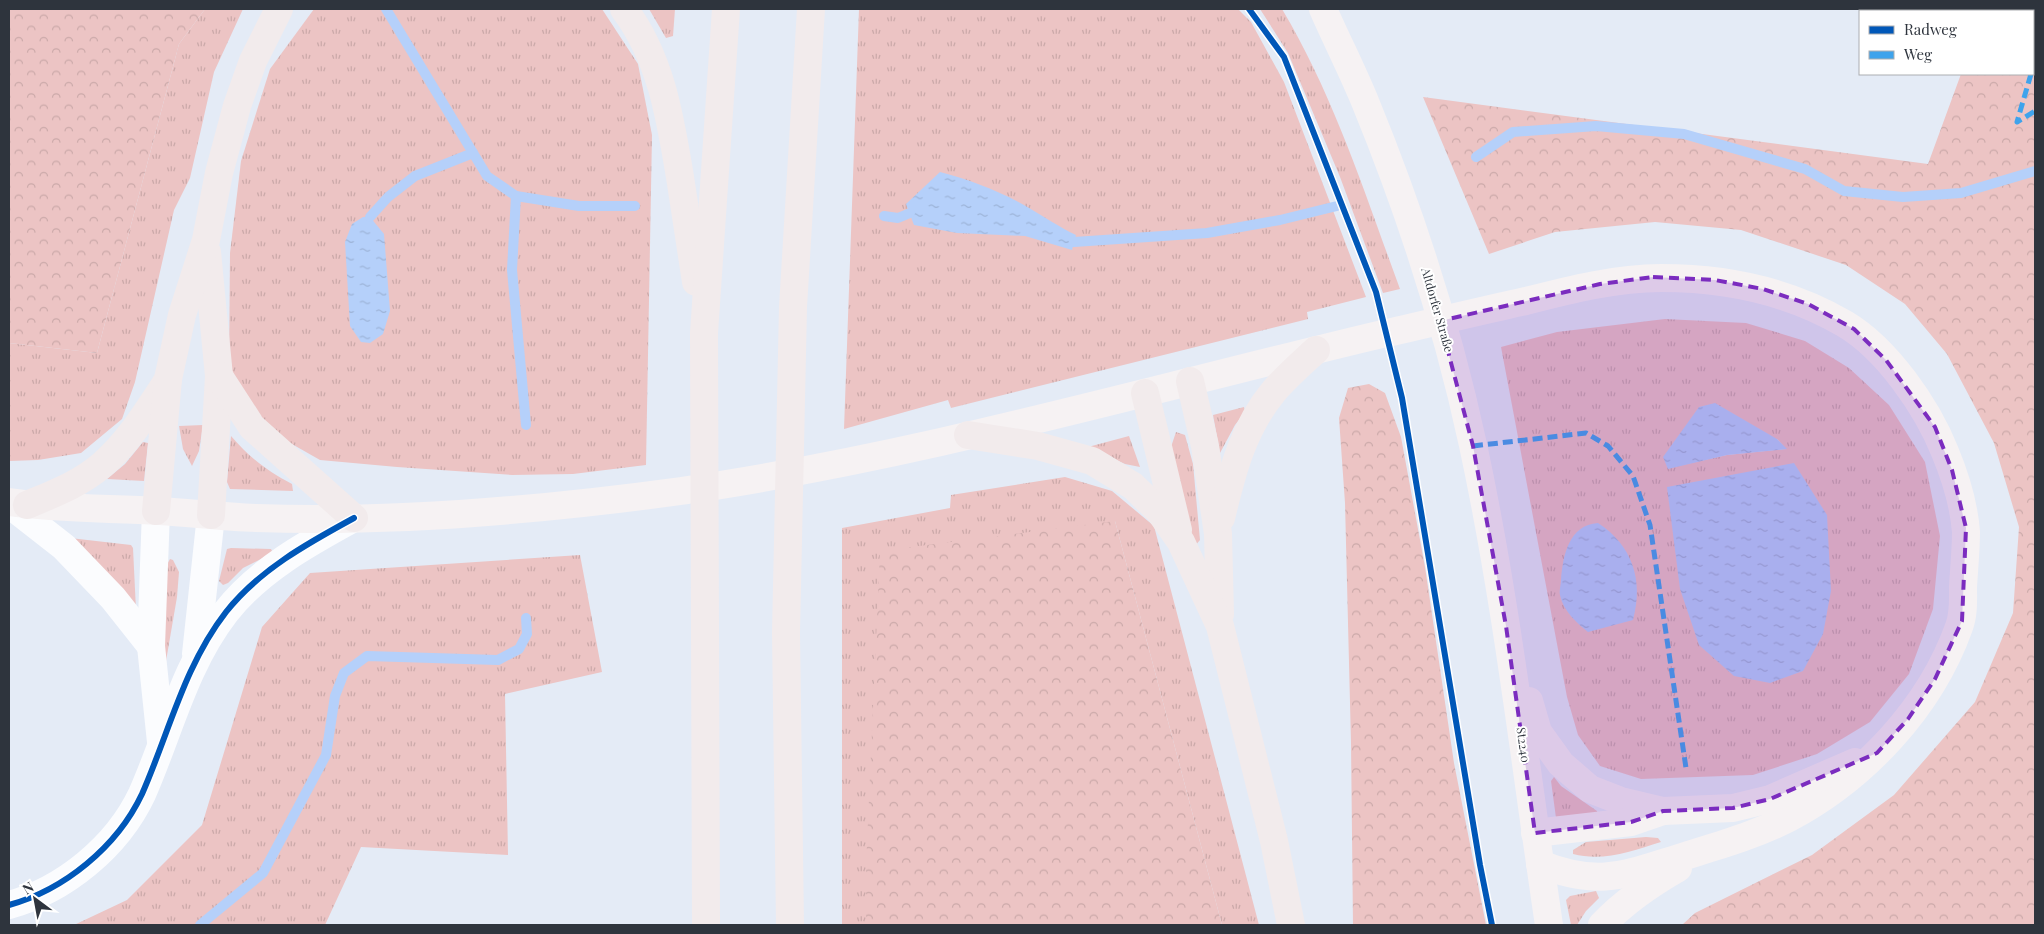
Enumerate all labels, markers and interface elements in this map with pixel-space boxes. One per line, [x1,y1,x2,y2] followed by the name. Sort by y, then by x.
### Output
[1859,10,2034,75] legend
[1904,19,1957,39] text: Radweg
[1903,44,1932,64] text: Weg
[1418,265,1458,354] street label: Altdorfer Straße
[1514,726,1534,763] street label: St2240
[10,874,60,924] north arrow
[19,877,37,898] text: N

